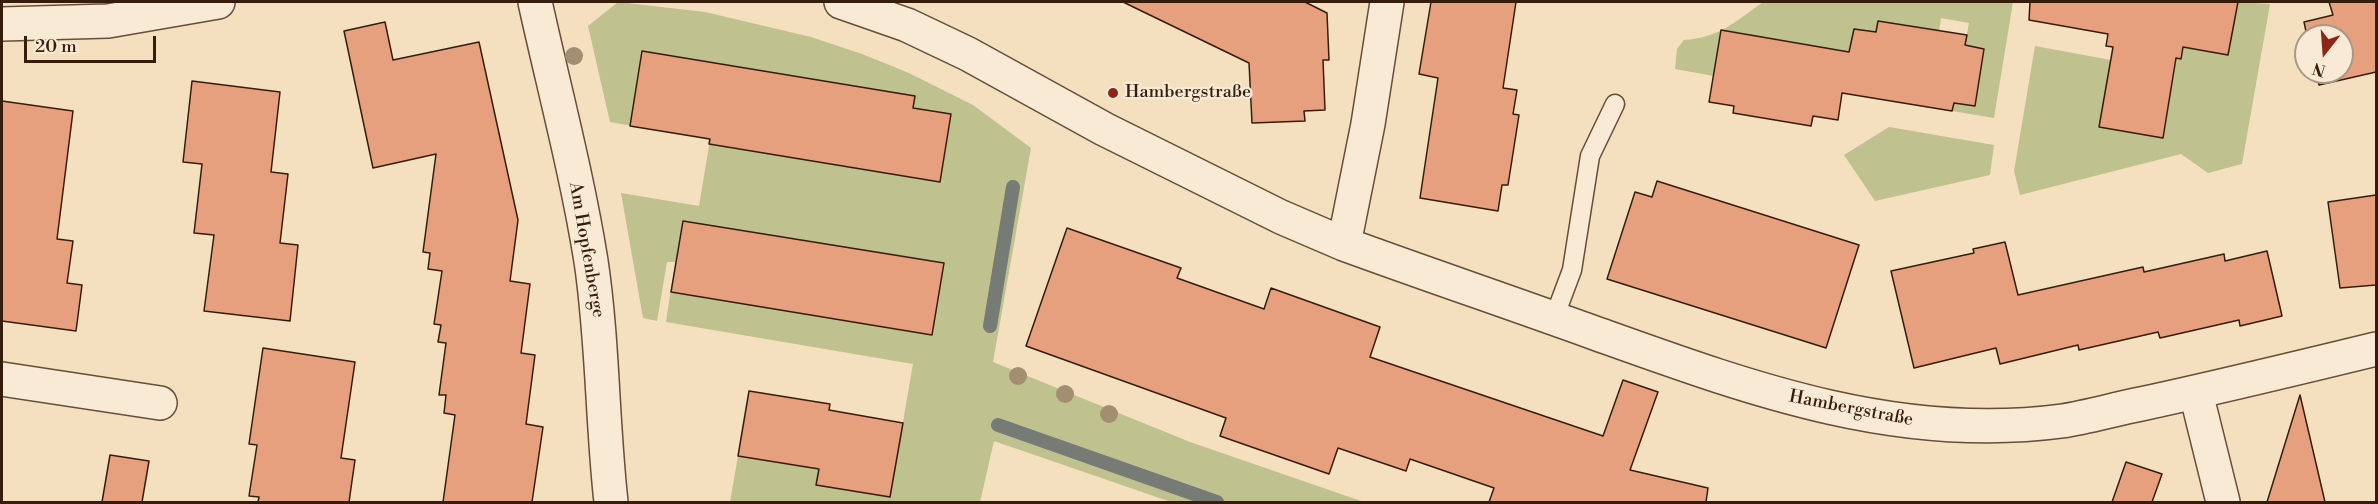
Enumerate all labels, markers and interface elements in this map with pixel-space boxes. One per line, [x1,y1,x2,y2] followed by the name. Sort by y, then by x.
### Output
[27,24,159,62] scale bar
[2294,24,2354,84] north arrow
[35,35,77,58] text: 20 m
[2310,58,2328,81] text: N
[1125,82,1251,104] place label: Hambergstraße
[1106,86,1120,100] marker: Hambergstraße
[563,180,609,320] street label: Am Hopfenberge
[1787,386,1915,432] street label: Hambergstraße

